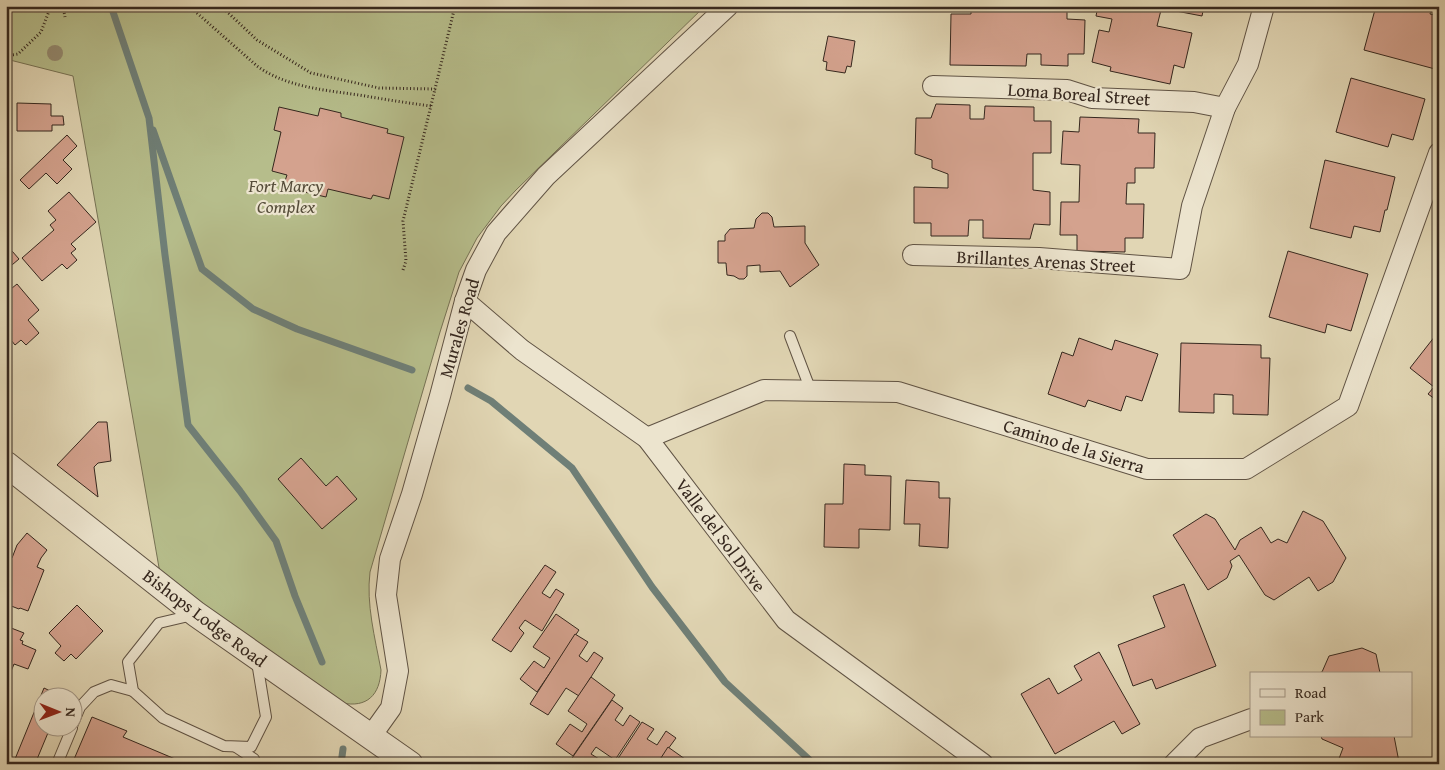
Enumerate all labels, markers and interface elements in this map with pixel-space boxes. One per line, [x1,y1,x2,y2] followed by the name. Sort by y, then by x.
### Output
[1007,76,1152,113] street label: Loma Boreal Street
[248,172,324,220] park label: Fort Marcy Complex
[956,243,1137,279] street label: Brillantes Arenas Street
[432,275,486,381] street label: Murales Road
[1000,412,1148,480] street label: Camino de la Sierra
[669,472,773,598] street label: Valle del Sol Drive
[137,562,273,674] street label: Bishops Lodge Road
[1250,672,1412,738] legend
[1295,682,1326,703] text: Road
[32,688,82,738] north arrow
[1295,706,1324,727] text: Park
[61,707,81,718] text: N

